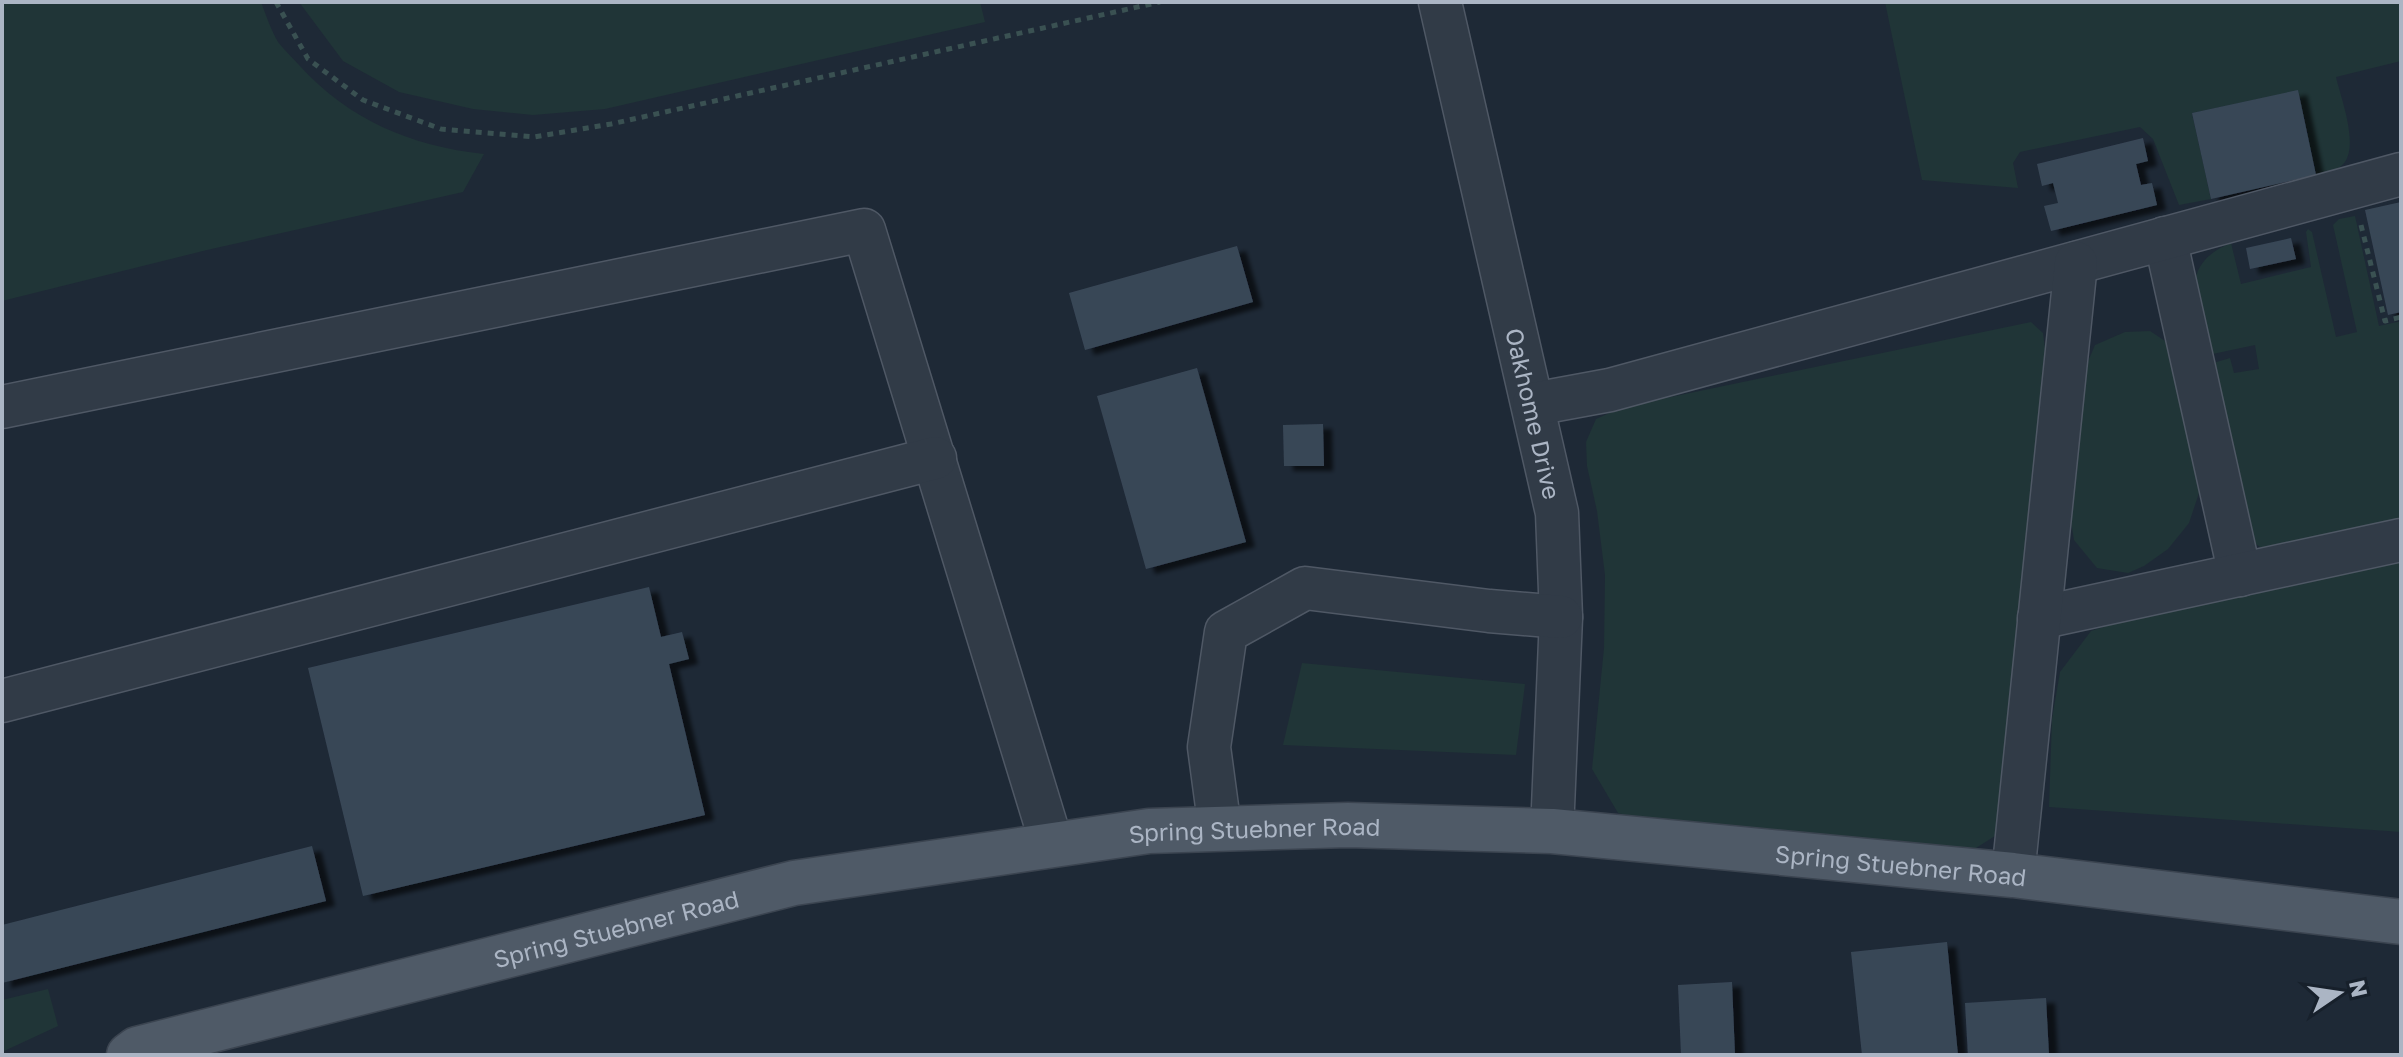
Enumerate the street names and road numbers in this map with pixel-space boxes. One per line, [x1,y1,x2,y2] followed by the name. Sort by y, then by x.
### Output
[1501,325,1568,502] street label: Oakhome Drive
[1127,810,1381,848] street label: Spring Stuebner Road
[1774,838,2028,891] street label: Spring Stuebner Road
[490,883,742,973] street label: Spring Stuebner Road

